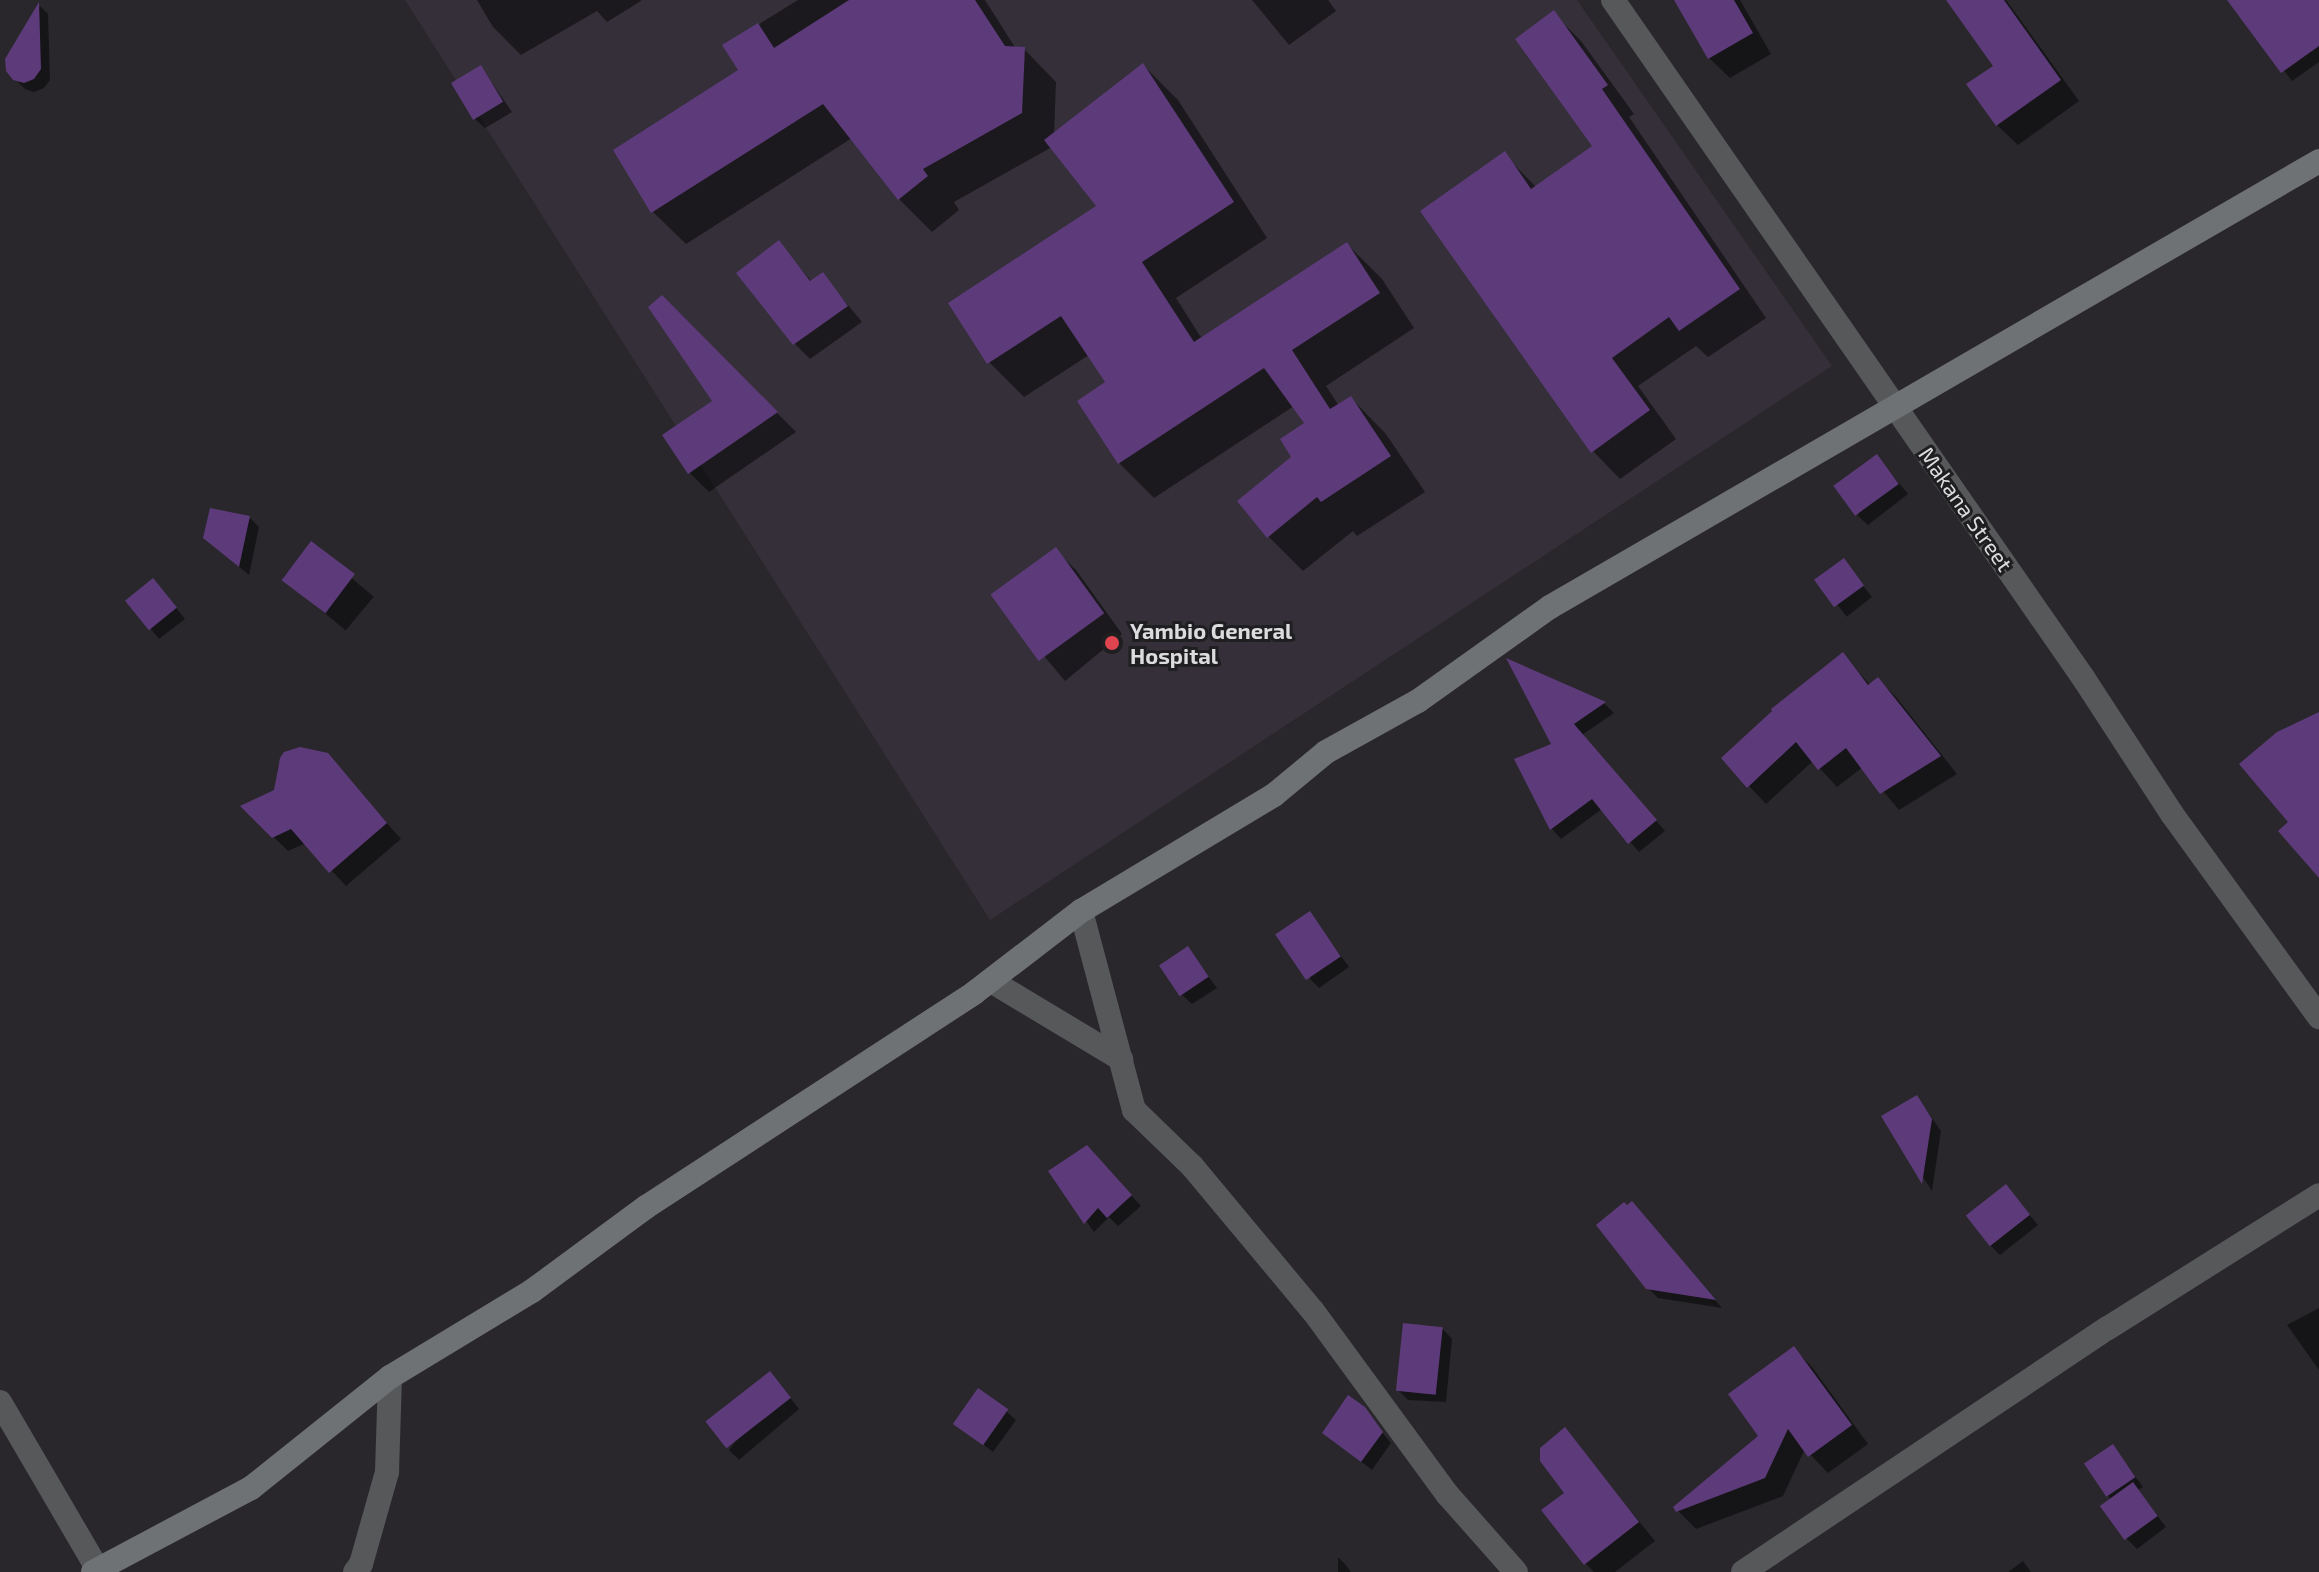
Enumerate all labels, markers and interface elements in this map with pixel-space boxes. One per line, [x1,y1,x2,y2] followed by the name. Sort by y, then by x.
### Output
[1913,442,2019,576] street label: Makana Street
[1130,617,1292,668] place label: Yambio General Hospital
[1101,632,1123,654] marker: Yambio General Hospital

